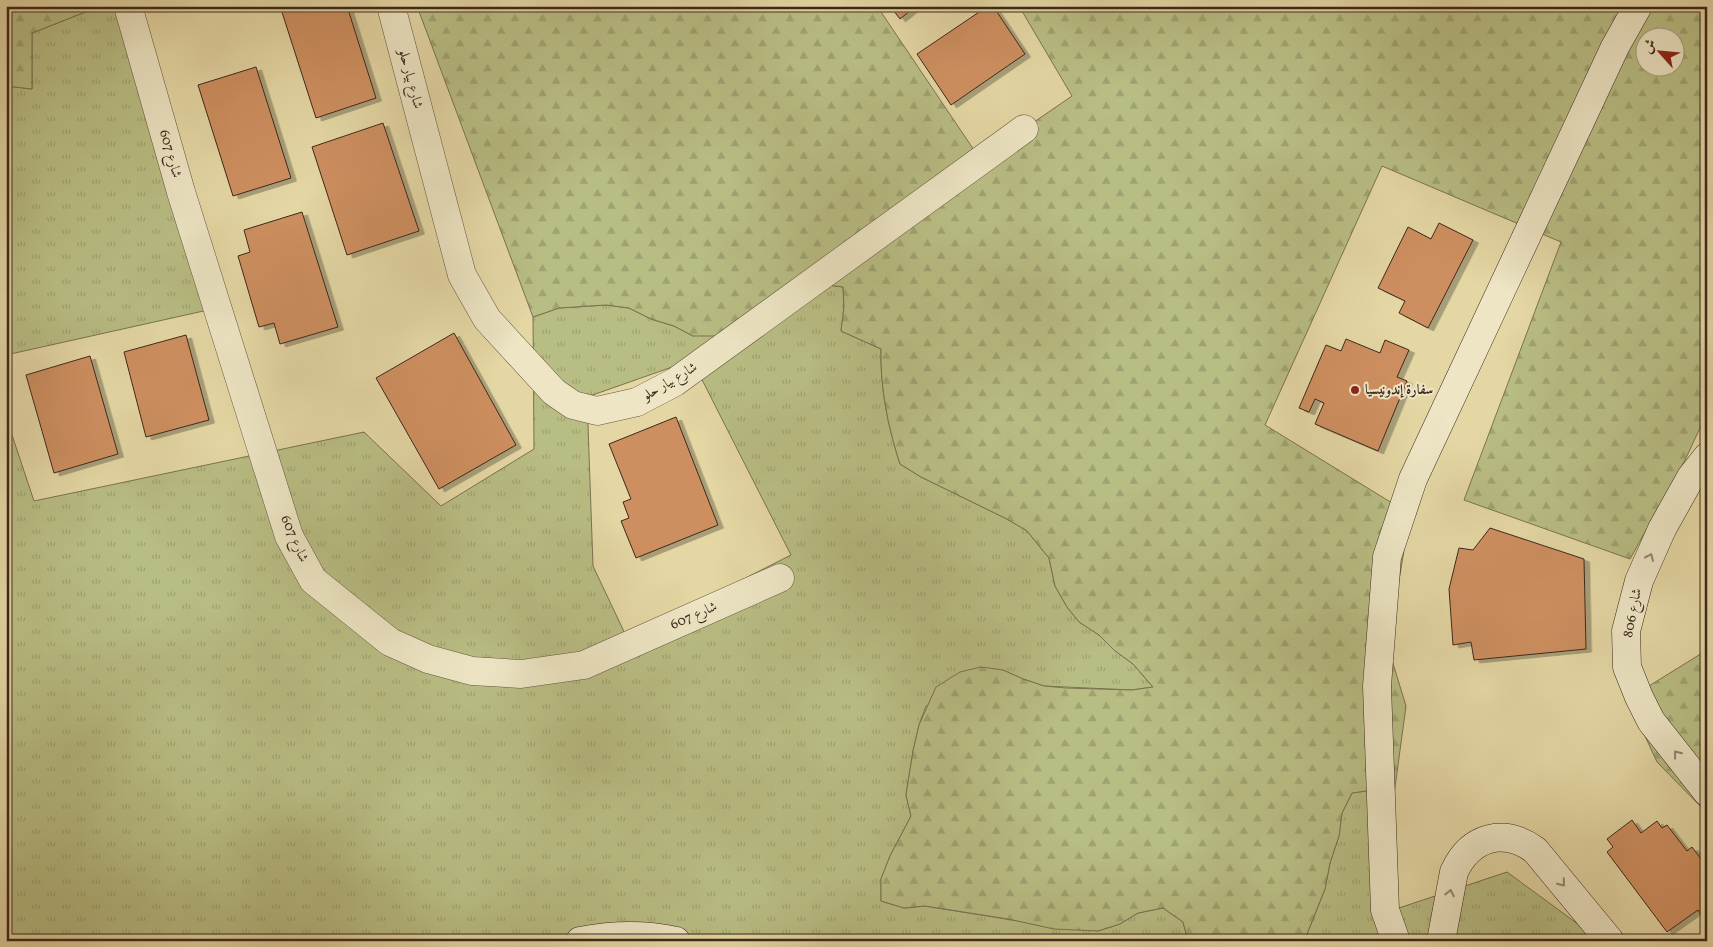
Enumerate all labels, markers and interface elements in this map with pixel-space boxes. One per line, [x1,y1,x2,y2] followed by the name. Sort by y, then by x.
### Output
[1636,28,1686,78] north arrow
[1638,36,1661,57] text: ش
[391,45,427,111] street label: شارع بيار حلو
[153,128,186,181] street label: شارع 607
[637,358,702,408] street label: شارع بيار حلو
[1365,381,1433,400] place label: سفارة إندونيسيا
[1349,384,1361,396] marker: سفارة إندونيسيا
[274,513,313,566] street label: شارع 607
[1644,553,1654,562] one-way arrow
[1619,587,1648,639] street label: شارع 806
[668,597,721,636] street label: شارع 607
[1674,751,1682,760] one-way arrow
[1556,877,1564,886] one-way arrow
[1445,888,1455,897] one-way arrow

